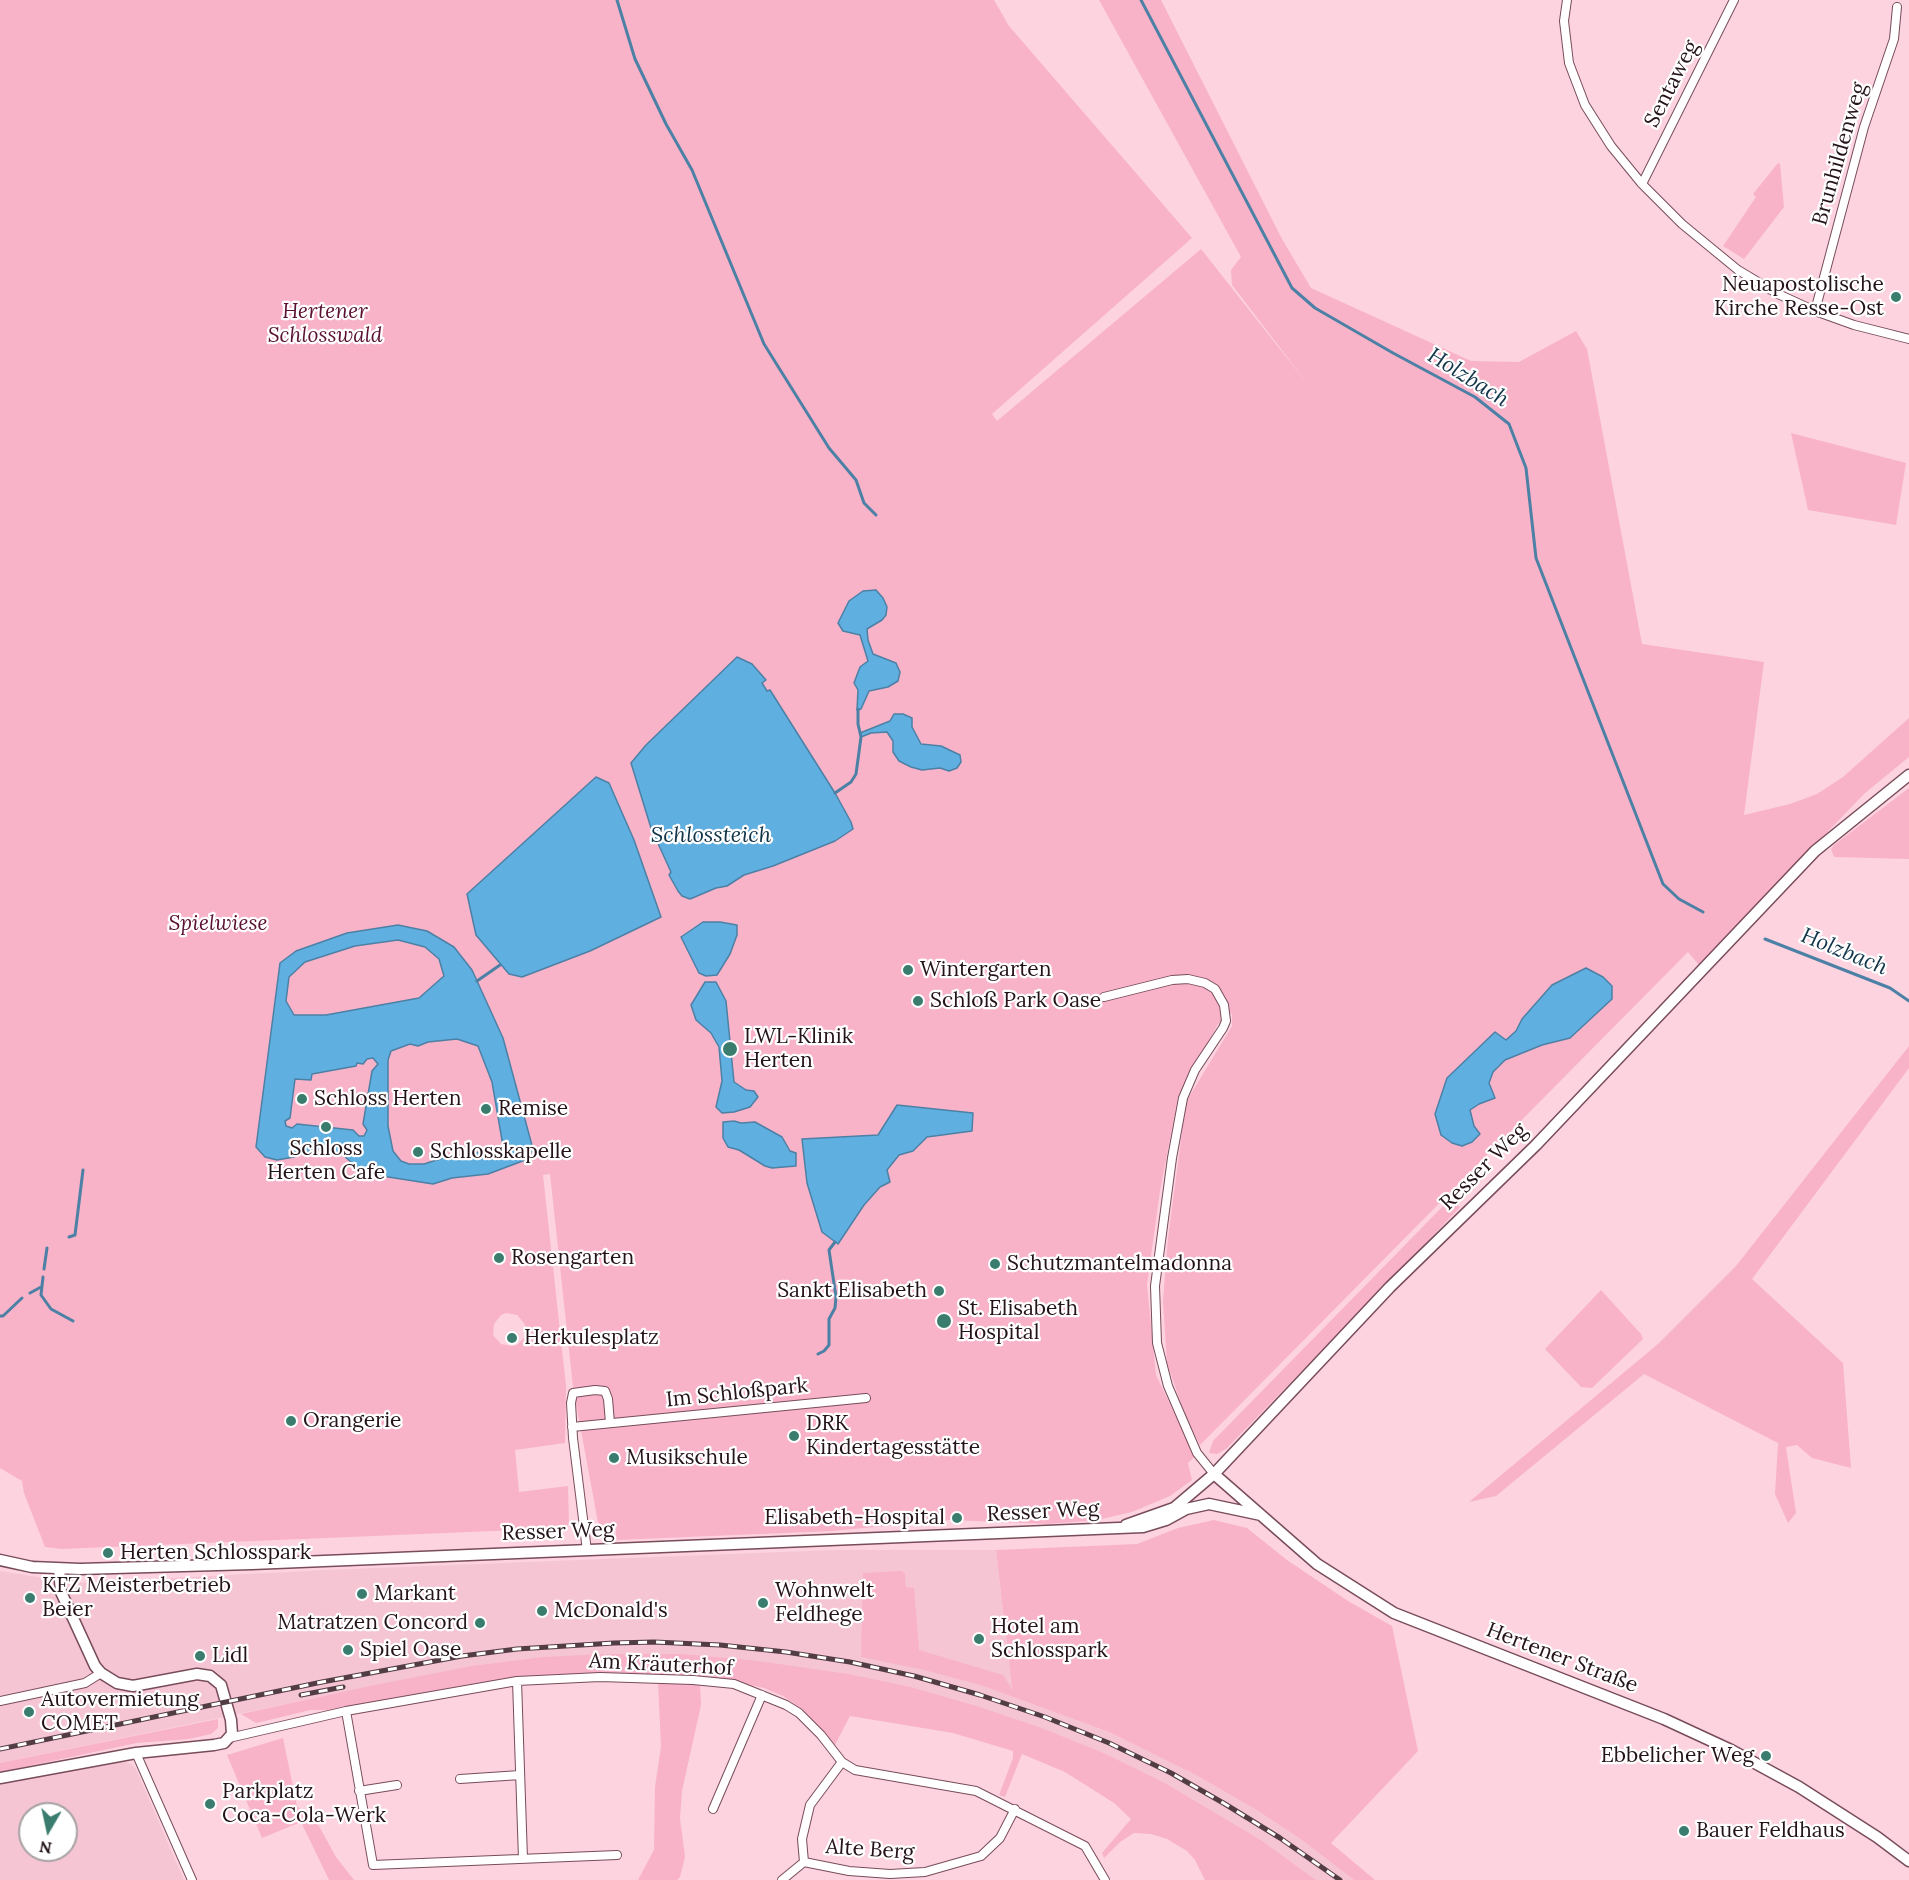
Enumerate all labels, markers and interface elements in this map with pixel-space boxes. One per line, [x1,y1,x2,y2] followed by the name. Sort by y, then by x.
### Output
[1639,36,1705,132] street label: Sentaweg
[1808,80,1872,228] street label: Brunhildenweg
[1714,272,1884,322] place label: Neuapostolische Kirche Resse-Ost
[1889,290,1903,304] marker: Neuapostolische Kirche Resse-Ost
[268,299,382,349] park label: Hertener Schlosswald
[1422,343,1514,413] water label: Holzbach
[651,823,771,849] water label: Schlossteich
[168,911,268,937] park label: Spielwiese
[1797,923,1891,981] water label: Holzbach
[920,957,1051,983] place label: Wintergarten
[901,963,915,977] marker: Wintergarten
[930,988,1101,1014] place label: Schloß Park Oase
[911,994,925,1008] marker: Schloß Park Oase
[744,1024,853,1074] place label: LWL-Klinik Herten
[721,1040,739,1058] marker: LWL-Klinik Herten
[314,1086,461,1112] place label: Schloss Herten
[295,1092,309,1106] marker: Schloss Herten
[498,1096,568,1122] place label: Remise
[479,1102,493,1116] marker: Remise
[1435,1118,1533,1216] street label: Resser Weg
[319,1120,333,1134] marker: Schloss Herten Cafe
[267,1136,385,1186] place label: Schloss Herten Cafe
[430,1139,572,1165] place label: Schlosskapelle
[411,1145,425,1159] marker: Schlosskapelle
[511,1245,634,1271] place label: Rosengarten
[492,1251,506,1265] marker: Rosengarten
[1007,1251,1232,1277] place label: Schutzmantelmadonna
[988,1257,1002,1271] marker: Schutzmantelmadonna
[777,1278,927,1304] place label: Sankt Elisabeth
[932,1284,946,1298] marker: Sankt Elisabeth
[958,1296,1078,1346] place label: St. Elisabeth Hospital
[935,1312,953,1330] marker: St. Elisabeth Hospital
[524,1325,659,1351] place label: Herkulesplatz
[505,1331,519,1345] marker: Herkulesplatz
[665,1373,809,1413] street label: Im Schloßpark
[303,1408,401,1434] place label: Orangerie
[806,1411,980,1461] place label: DRK Kindertagesstätte
[284,1414,298,1428] marker: Orangerie
[787,1429,801,1443] marker: DRK Kindertagesstätte
[626,1445,748,1471] place label: Musikschule
[607,1451,621,1465] marker: Musikschule
[986,1496,1100,1528] street label: Resser Weg
[764,1505,945,1531] place label: Elisabeth-Hospital
[950,1511,964,1525] marker: Elisabeth-Hospital
[501,1517,615,1547] street label: Resser Weg
[120,1540,311,1566] place label: Herten Schlosspark
[101,1546,115,1560] marker: Herten Schlosspark
[42,1573,231,1623] place label: KFZ Meisterbetrieb Beier
[775,1578,874,1628] place label: Wohnwelt Feldhege
[374,1581,456,1607] place label: Markant
[355,1587,369,1601] marker: Markant
[23,1591,37,1605] marker: KFZ Meisterbetrieb Beier
[756,1596,770,1610] marker: Wohnwelt Feldhege
[554,1598,668,1624] place label: McDonald's
[535,1604,549,1618] marker: McDonald's
[277,1610,468,1636] place label: Matratzen Concord
[991,1614,1108,1664] place label: Hotel am Schlosspark
[473,1616,487,1630] marker: Matratzen Concord
[1483,1618,1641,1698] street label: Hertener Straße
[972,1632,986,1646] marker: Hotel am Schlosspark
[360,1637,461,1663] place label: Spiel Oase
[212,1643,248,1669] place label: Lidl
[341,1643,355,1657] marker: Spiel Oase
[193,1649,207,1663] marker: Lidl
[588,1649,734,1681] street label: Am Kräuterhof
[41,1687,199,1737] place label: Autovermietung COMET
[22,1705,36,1719] marker: Autovermietung COMET
[1601,1743,1754,1769] place label: Ebbelicher Weg
[1759,1749,1773,1763] marker: Ebbelicher Weg
[222,1779,386,1829] place label: Parkplatz Coca-Cola-Werk
[203,1797,217,1811] marker: Parkplatz Coca-Cola-Werk
[18,1802,78,1862] north arrow
[1696,1818,1845,1844] place label: Bauer Feldhaus
[1677,1824,1691,1838] marker: Bauer Feldhaus
[825,1834,915,1866] street label: Alte Berg
[38,1837,53,1859] text: N

